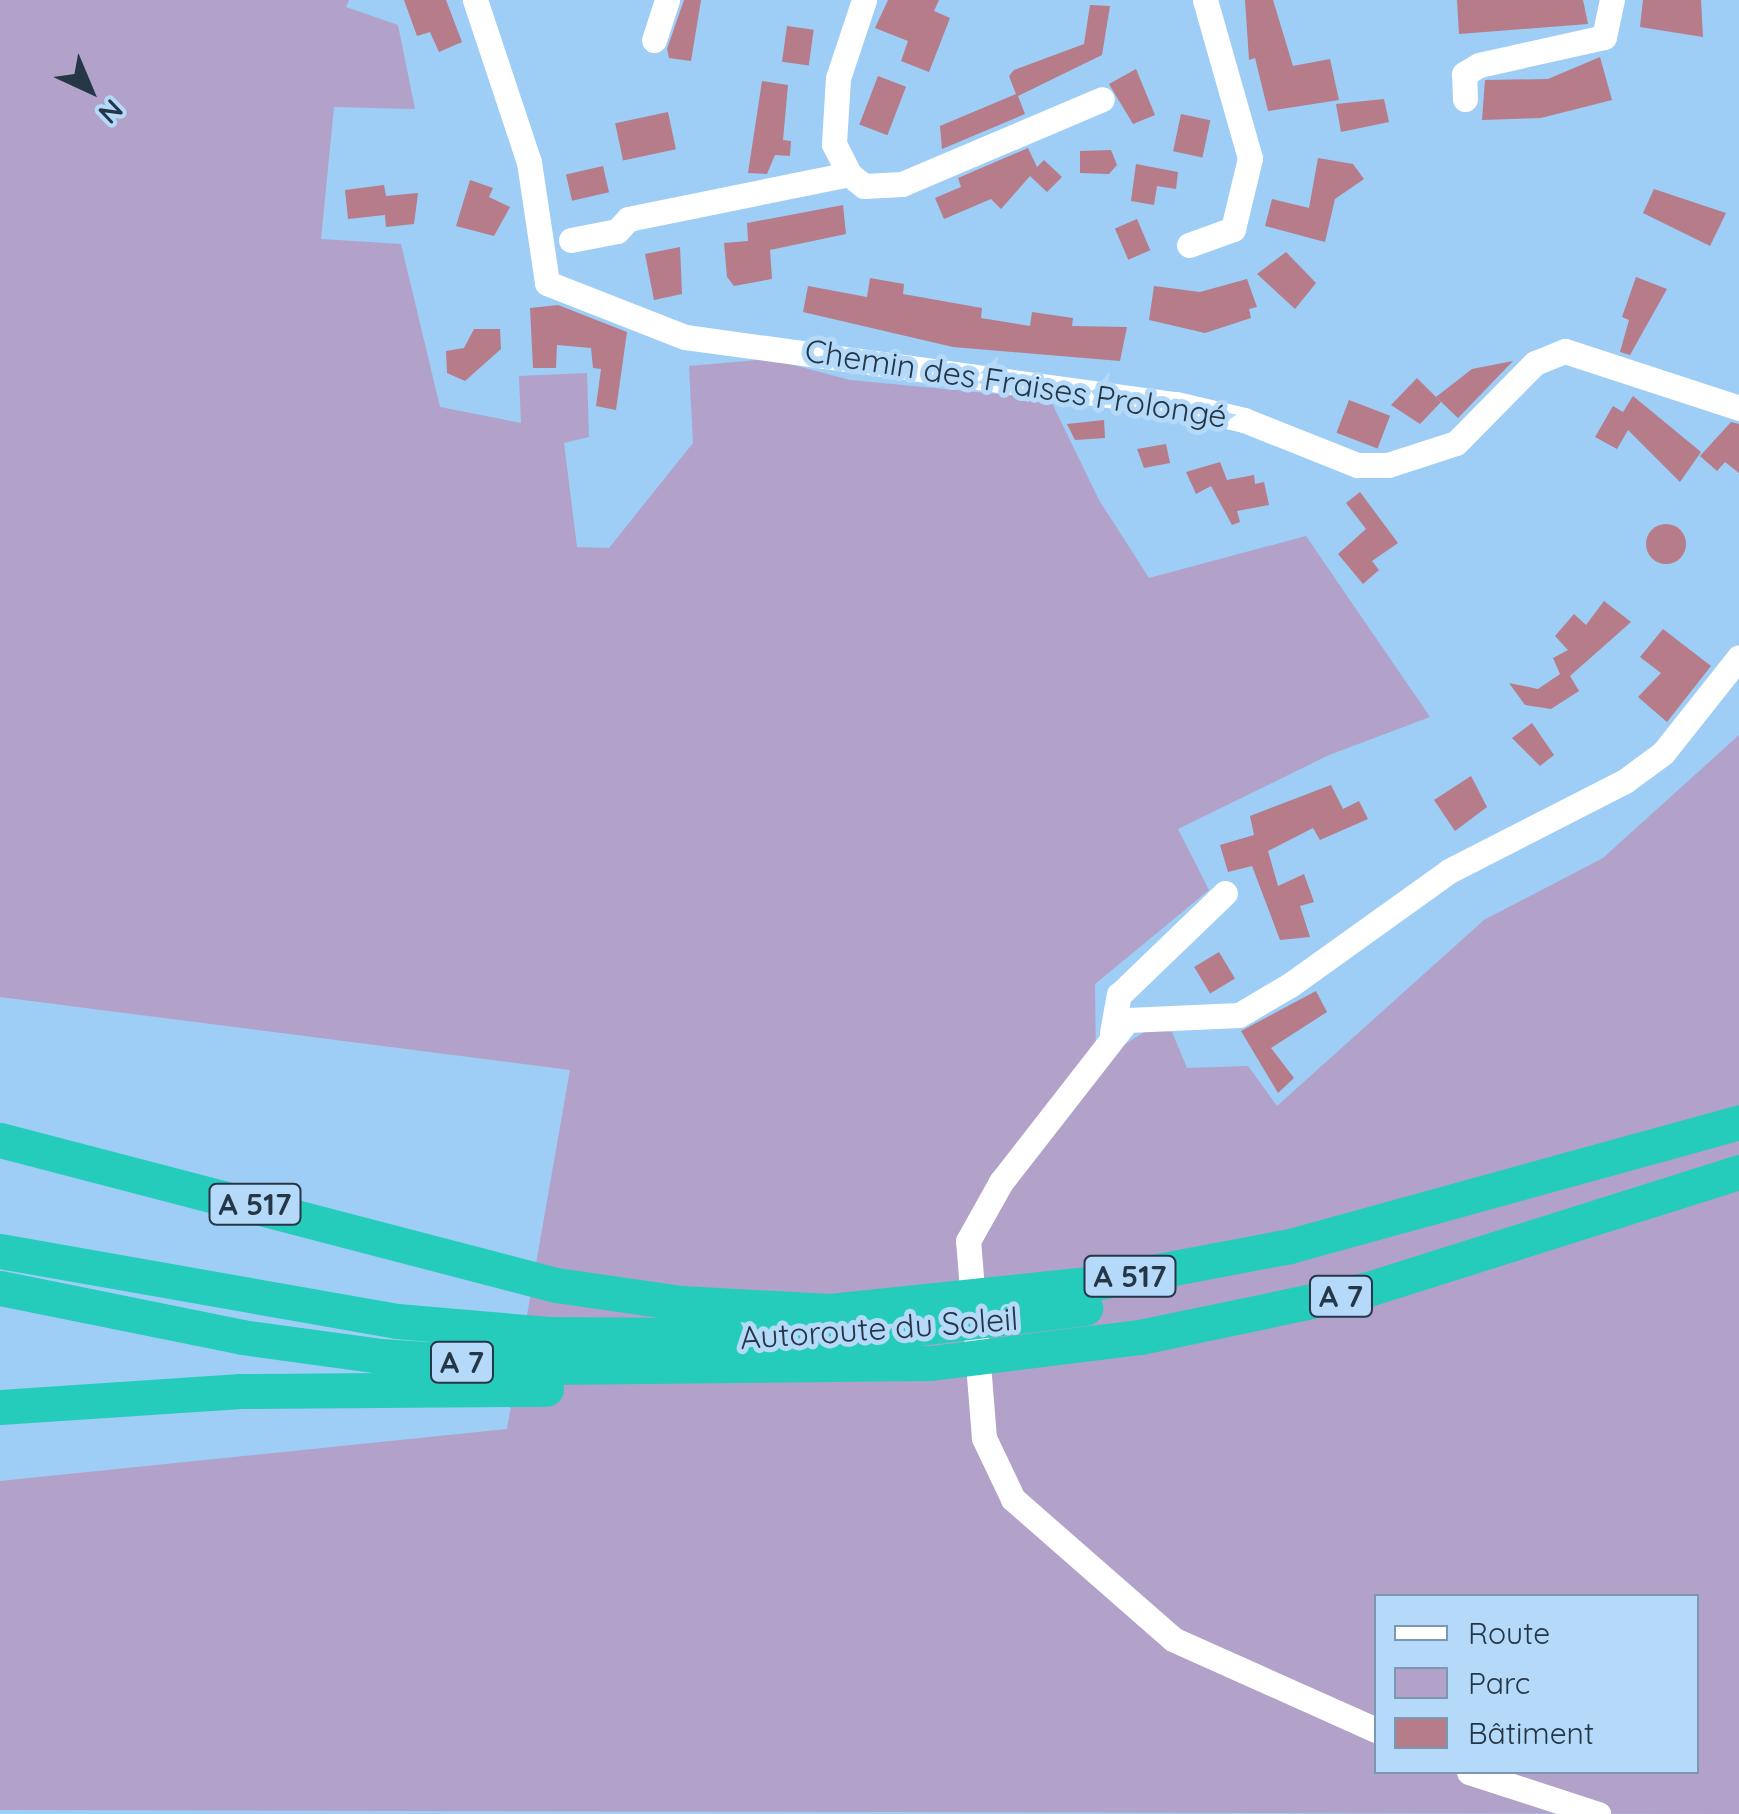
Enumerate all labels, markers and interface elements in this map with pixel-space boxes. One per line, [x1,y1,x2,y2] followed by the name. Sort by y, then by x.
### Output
[40,40,140,140] north arrow
[92,92,131,132] text: N
[802,331,1230,435] street label: Chemin des Fraises Prolongé
[208,1179,302,1229] road number: A 517
[1082,1251,1178,1301] road number: A 517
[1308,1271,1374,1321] road number: A 7
[739,1299,1019,1357] street label: Autoroute du Soleil
[430,1337,494,1387] road number: A 7
[1374,1594,1699,1774] legend
[1468,1614,1550,1652] text: Route
[1468,1664,1530,1702] text: Parc
[1468,1714,1594,1752] text: Bâtiment

